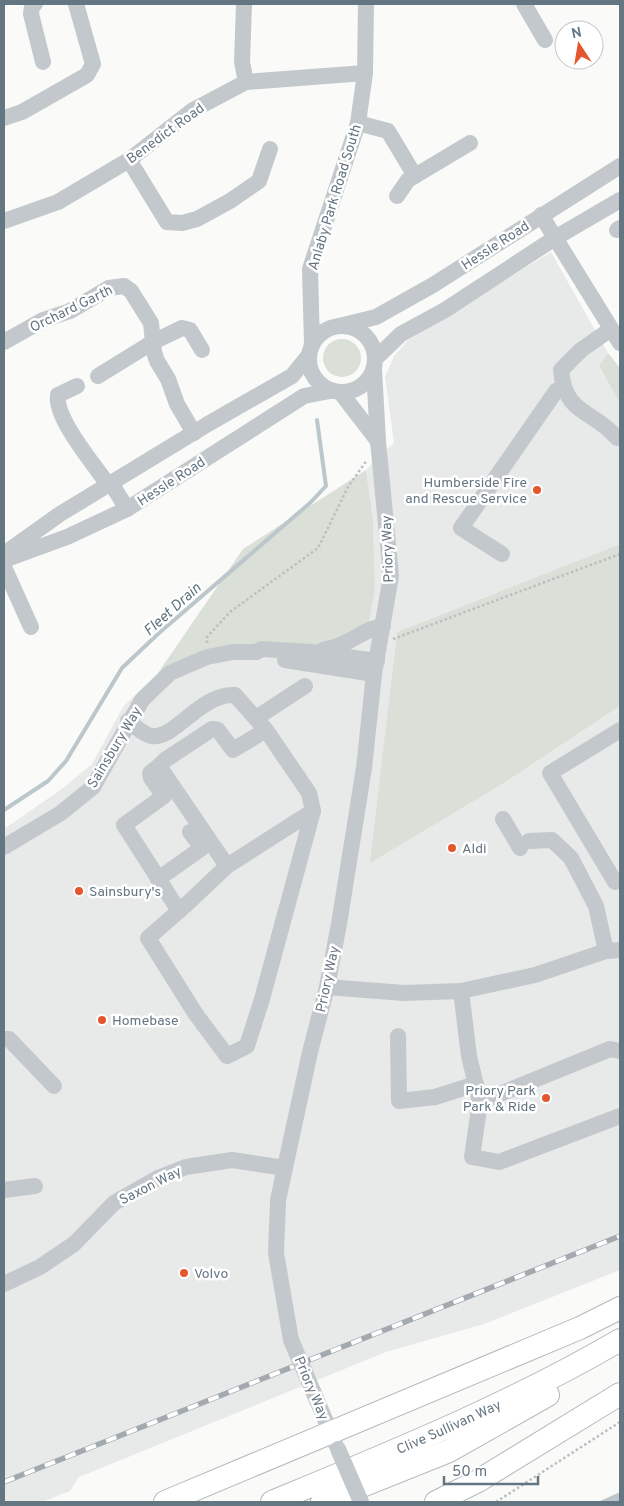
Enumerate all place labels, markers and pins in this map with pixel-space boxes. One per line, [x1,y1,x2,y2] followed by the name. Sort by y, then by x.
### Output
[405,475,527,508] place label: Humberside Fire and Rescue Service
[531,484,543,496] marker: Humberside Fire and Rescue Service
[462,841,487,858] place label: Aldi
[446,842,458,854] marker: Aldi
[89,884,161,901] place label: Sainsbury's
[73,885,85,897] marker: Sainsbury's
[112,1013,179,1030] place label: Homebase
[96,1014,108,1026] marker: Homebase
[463,1083,536,1116] place label: Priory Park Park & Ride
[540,1092,552,1104] marker: Priory Park Park & Ride
[194,1266,228,1283] place label: Volvo
[178,1267,190,1279] marker: Volvo

